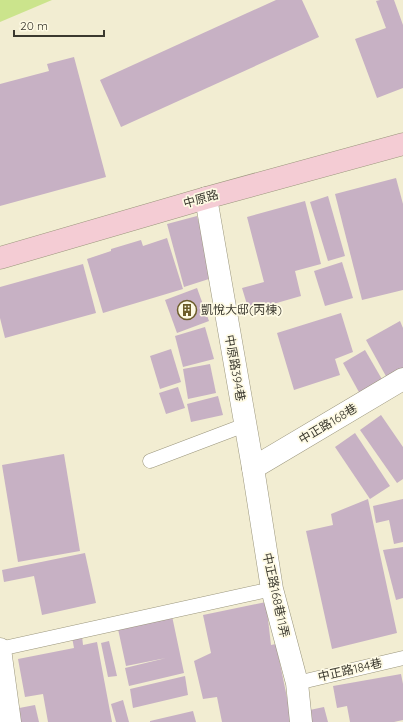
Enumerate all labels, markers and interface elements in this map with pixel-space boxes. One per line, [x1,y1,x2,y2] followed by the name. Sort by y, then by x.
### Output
[14,12,104,38] scale bar
[20,18,48,33] text: 20 m
[181,186,220,211] street label: 中原路
[176,299,198,321] building icon: 凱悅大邸(丙棟)
[201,302,282,317] place label: 凱悅大邸(丙棟)
[222,333,249,402] street label: 中原路394巷
[296,400,360,447] street label: 中正路168巷
[260,551,293,639] street label: 中正路168巷11弄
[316,655,383,684] street label: 中正路184巷

